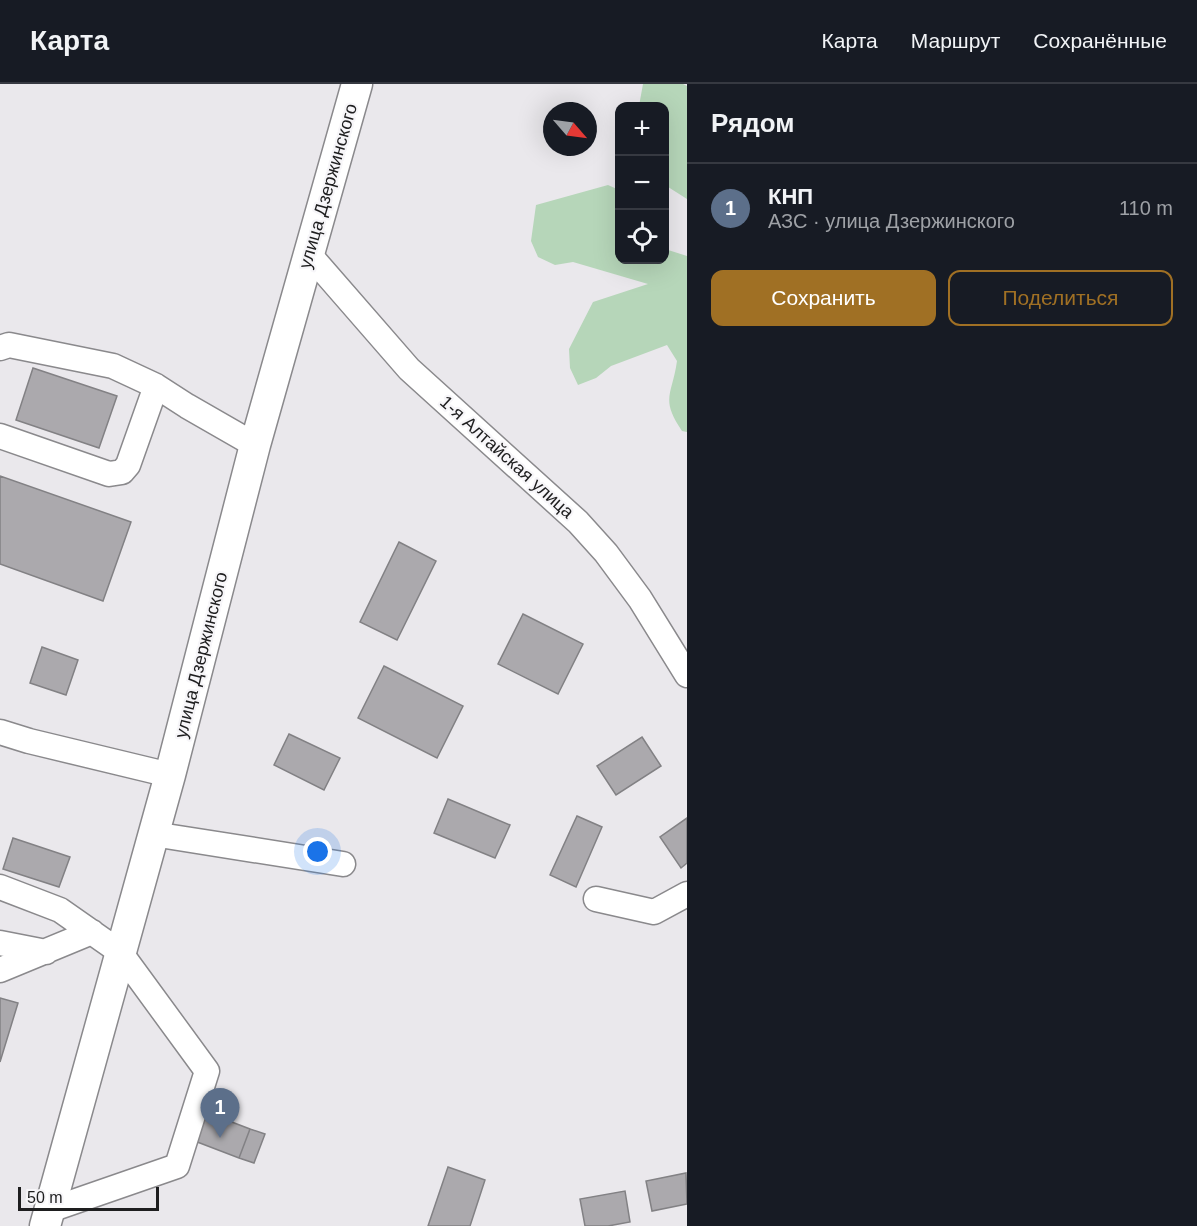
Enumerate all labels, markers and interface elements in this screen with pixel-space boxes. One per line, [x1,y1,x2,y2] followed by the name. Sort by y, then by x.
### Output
[30,25,109,56] text: Карта
[822,29,878,52] text: Карта
[911,29,1000,52] text: Маршрут
[1033,29,1167,52] text: Сохранённые
[295,101,361,271] street label: улица Дзержинского
[543,102,597,156] north arrow
[615,102,669,264] map controls
[615,102,669,156] button: +
[711,108,794,138] text: Рядом
[615,156,669,210] button: −
[768,184,813,209] text: КНП
[725,197,736,219] text: 1
[1119,197,1173,219] text: 110 m
[615,210,669,264] button: locate
[768,210,1015,232] text: АЗС · улица Дзержинского
[711,270,936,326] button: Сохранить
[948,270,1173,326] button: Поделиться
[436,392,579,523] street label: 1-я Алтайская улица
[171,570,231,740] street label: улица Дзержинского
[303,837,332,866] your location
[200,1088,240,1138] pin: 1
[18,1184,159,1212] scale bar
[27,1189,63,1206] text: 50 m

